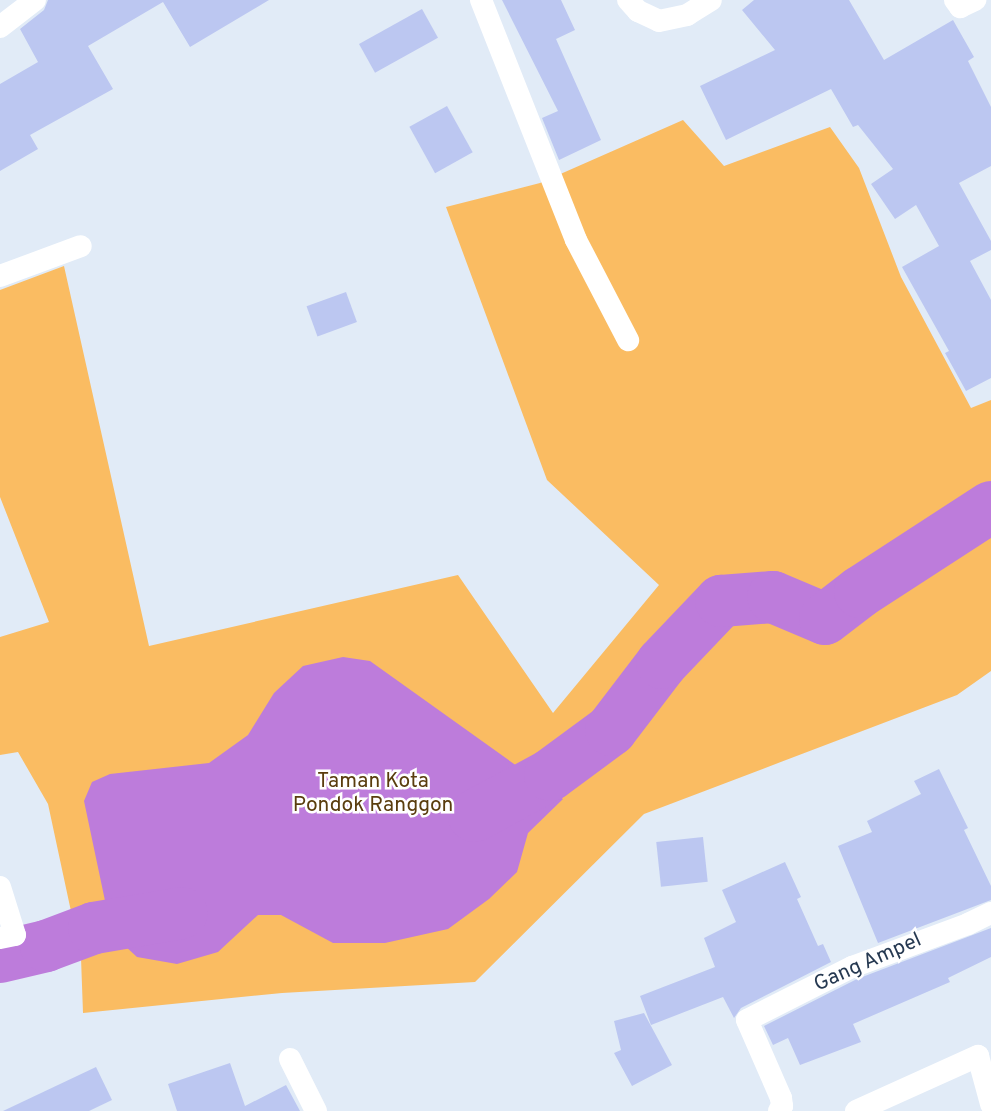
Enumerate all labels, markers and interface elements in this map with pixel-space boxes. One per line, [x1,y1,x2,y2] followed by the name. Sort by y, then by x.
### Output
[293,769,453,819] park label: Taman Kota Pondok Ranggon
[810,928,926,998] street label: Gang Ampel

